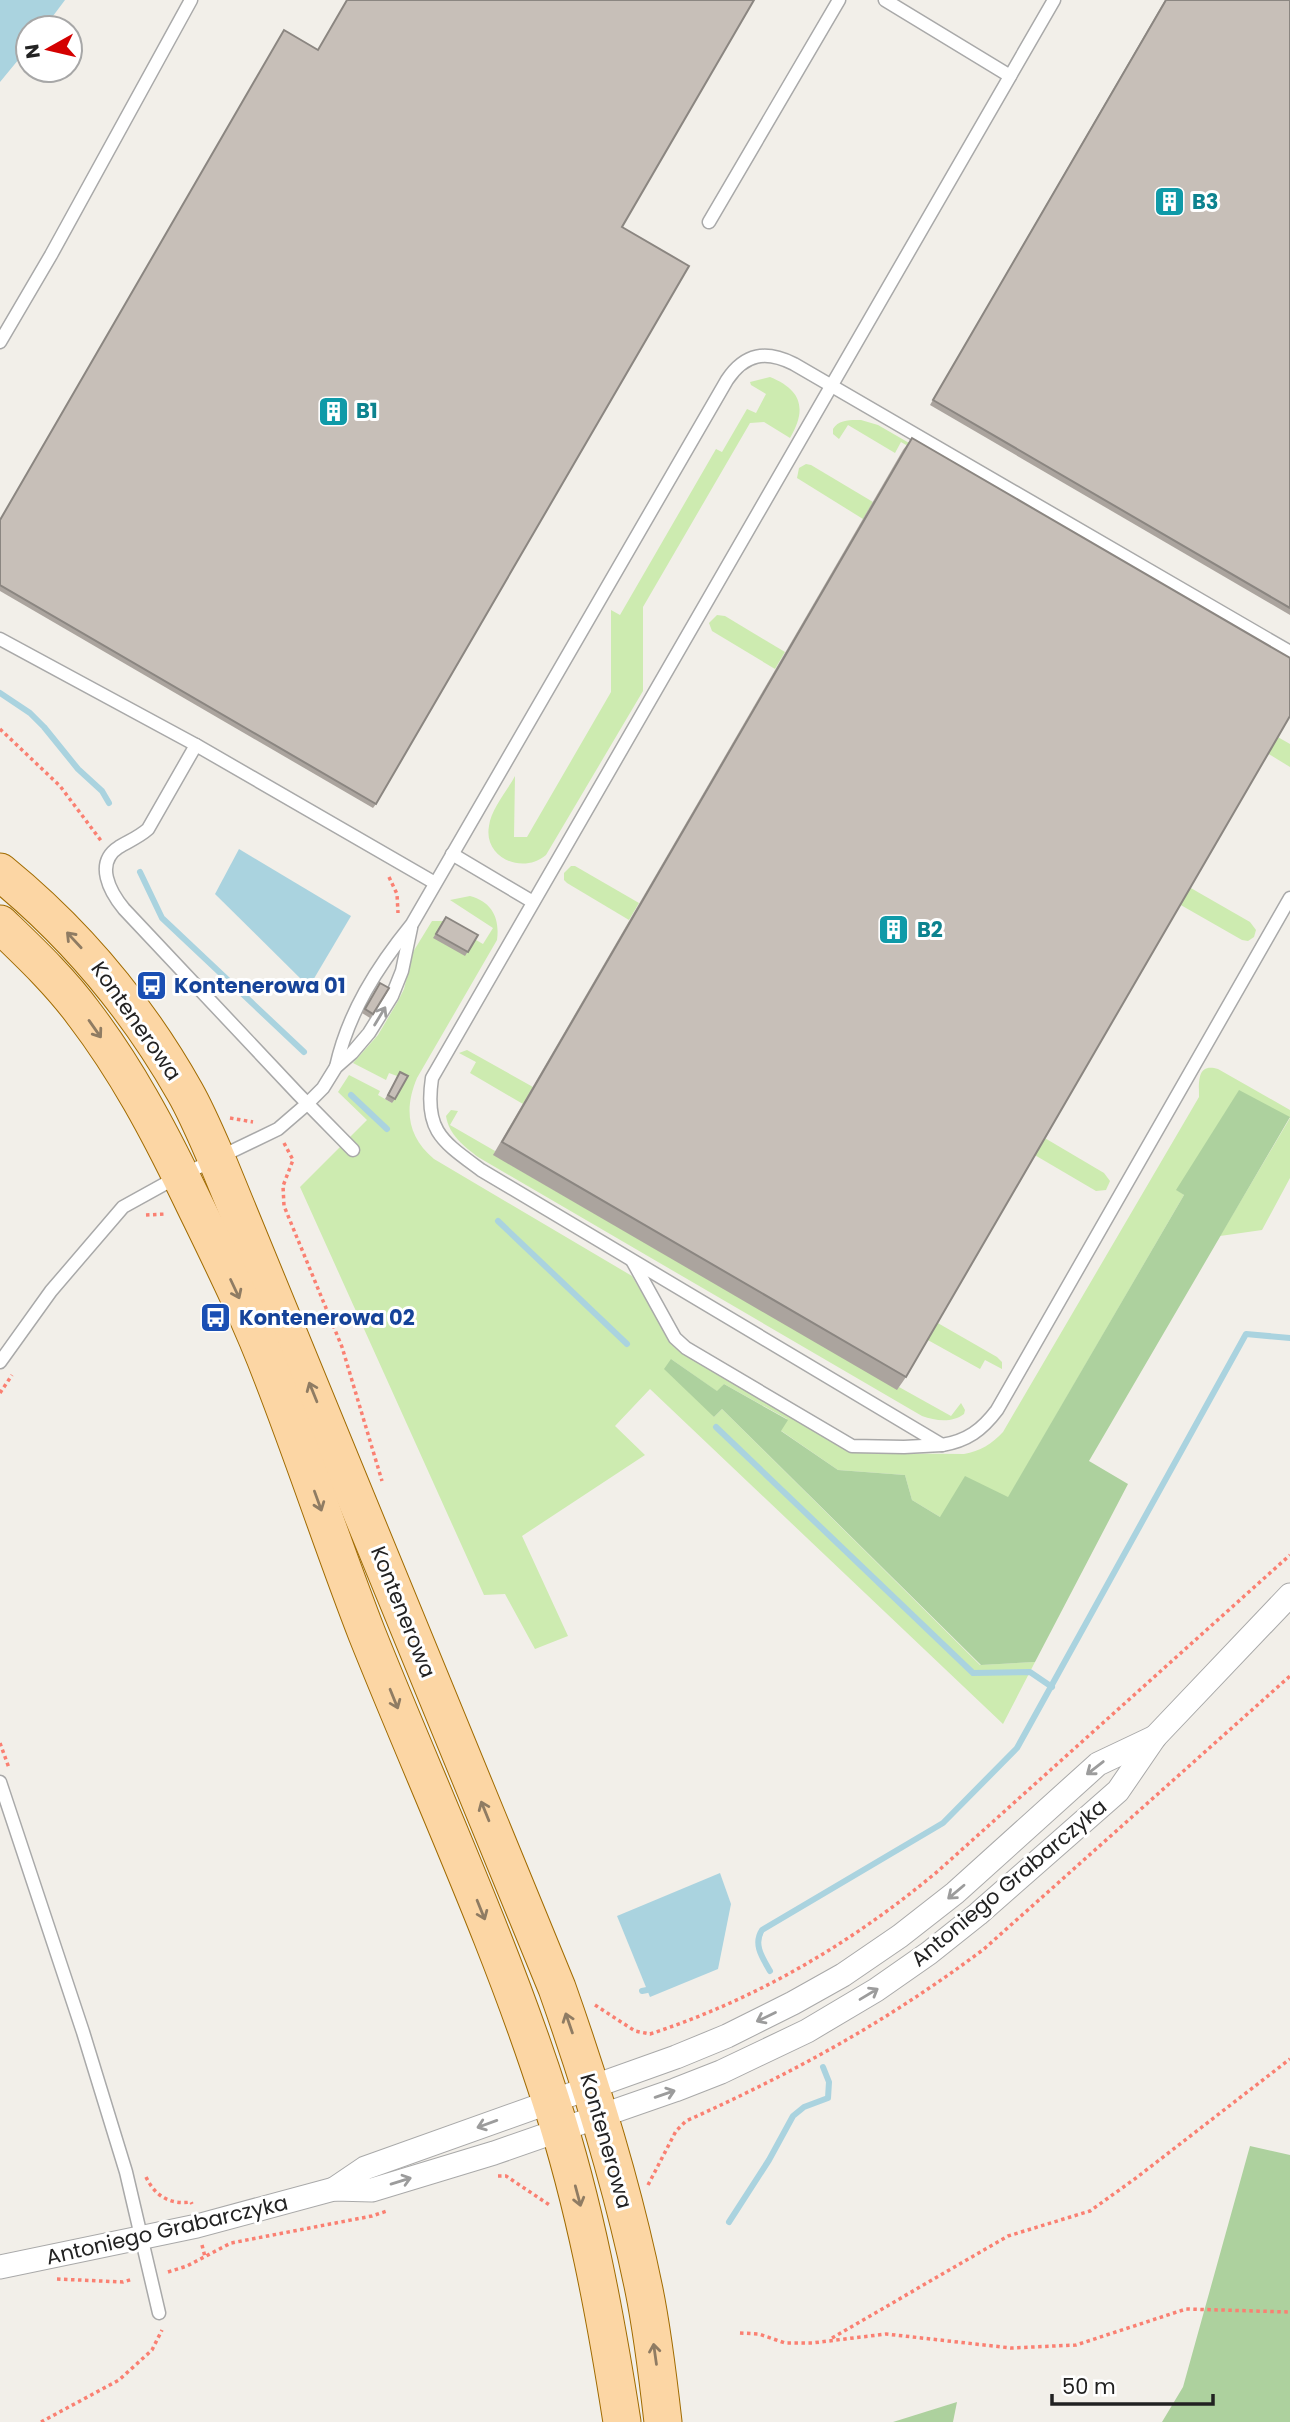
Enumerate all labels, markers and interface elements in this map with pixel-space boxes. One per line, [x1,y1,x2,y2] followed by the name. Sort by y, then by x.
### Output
[14,14,84,84] north arrow
[18,42,47,60] text: N
[1152,185,1186,219] building icon: B3
[1192,187,1219,216] place label: B3
[316,394,350,428] building icon: B1
[356,396,378,425] place label: B1
[877,913,911,947] building icon: B2
[917,915,943,944] place label: B2
[65,931,82,948] one-way arrow
[85,955,188,1086] street label: Kontenerowa
[134,969,168,1003] bus stop icon: Kontenerowa 01
[174,971,346,1000] place label: Kontenerowa 01
[374,1006,388,1026] one-way arrow
[88,1019,102,1038] one-way arrow
[229,1278,242,1299] one-way arrow
[199,1301,233,1335] bus stop icon: Kontenerowa 02
[239,1303,415,1332] place label: Kontenerowa 02
[305,1381,318,1403] one-way arrow
[313,1489,325,1511] one-way arrow
[364,1542,443,1682] street label: Kontenerowa
[388,1688,401,1710] one-way arrow
[1086,1761,1104,1776] one-way arrow
[905,1792,1113,1973] street label: Antoniego Grabarczyka
[477,1801,490,1823] one-way arrow
[947,1884,965,1900] one-way arrow
[475,1898,488,1920] one-way arrow
[859,1986,879,2000] one-way arrow
[756,2010,777,2024] one-way arrow
[562,2012,574,2034] one-way arrow
[573,2070,640,2212] street label: Kontenerowa
[654,2087,676,2099] one-way arrow
[477,2119,499,2131] one-way arrow
[390,2174,412,2187] one-way arrow
[572,2184,585,2207] one-way arrow
[43,2188,291,2271] street label: Antoniego Grabarczyka
[648,2343,661,2366] one-way arrow
[1052,2362,1213,2406] scale bar
[1062,2372,1116,2401] text: 50 m

